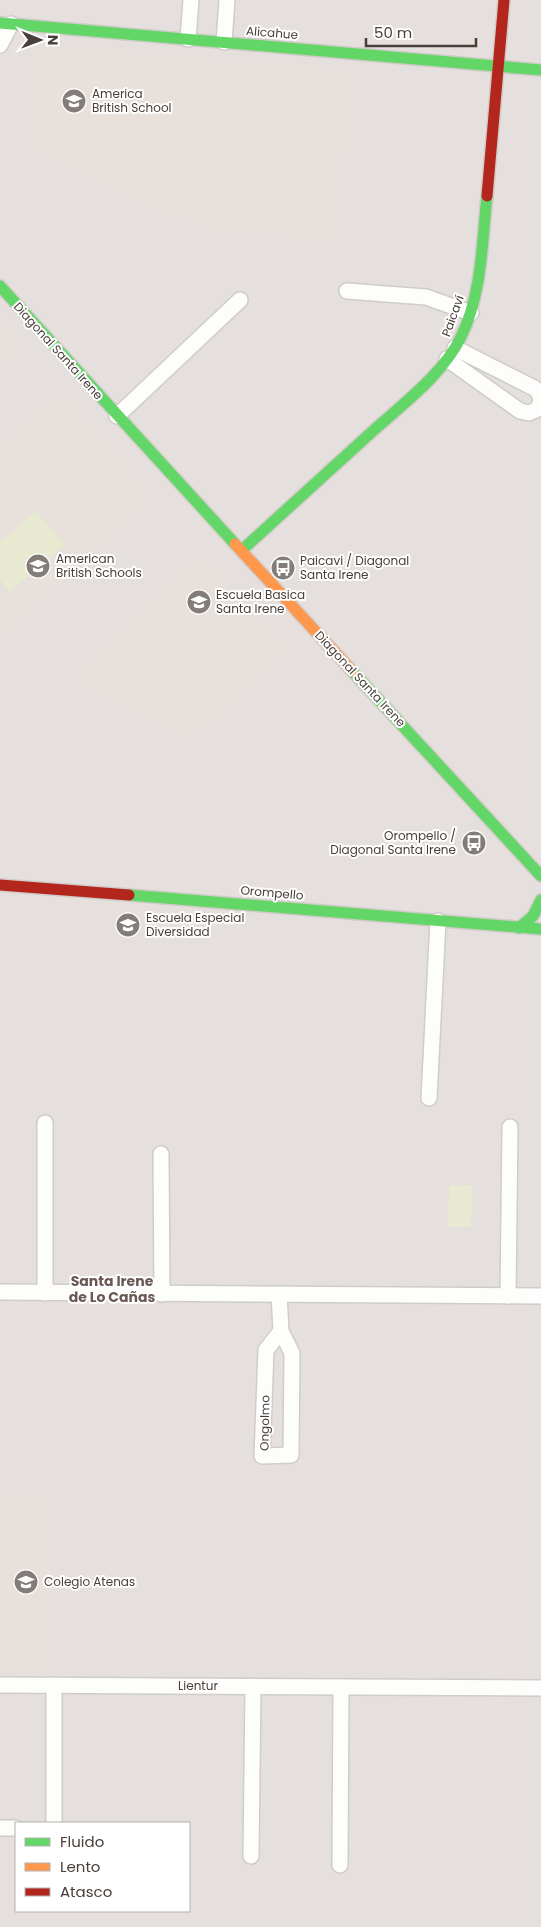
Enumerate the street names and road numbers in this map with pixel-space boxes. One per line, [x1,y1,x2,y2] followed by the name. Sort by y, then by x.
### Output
[245,22,299,43] street label: Alicahue
[437,293,468,339] street label: Paicaví
[10,298,107,403] street label: Diagonal Santa Irene
[311,627,409,730] street label: Diagonal Santa Irene
[240,881,305,904] street label: Orompello
[256,1395,273,1451] street label: Ongolmo
[178,1677,218,1694] street label: Lientur

